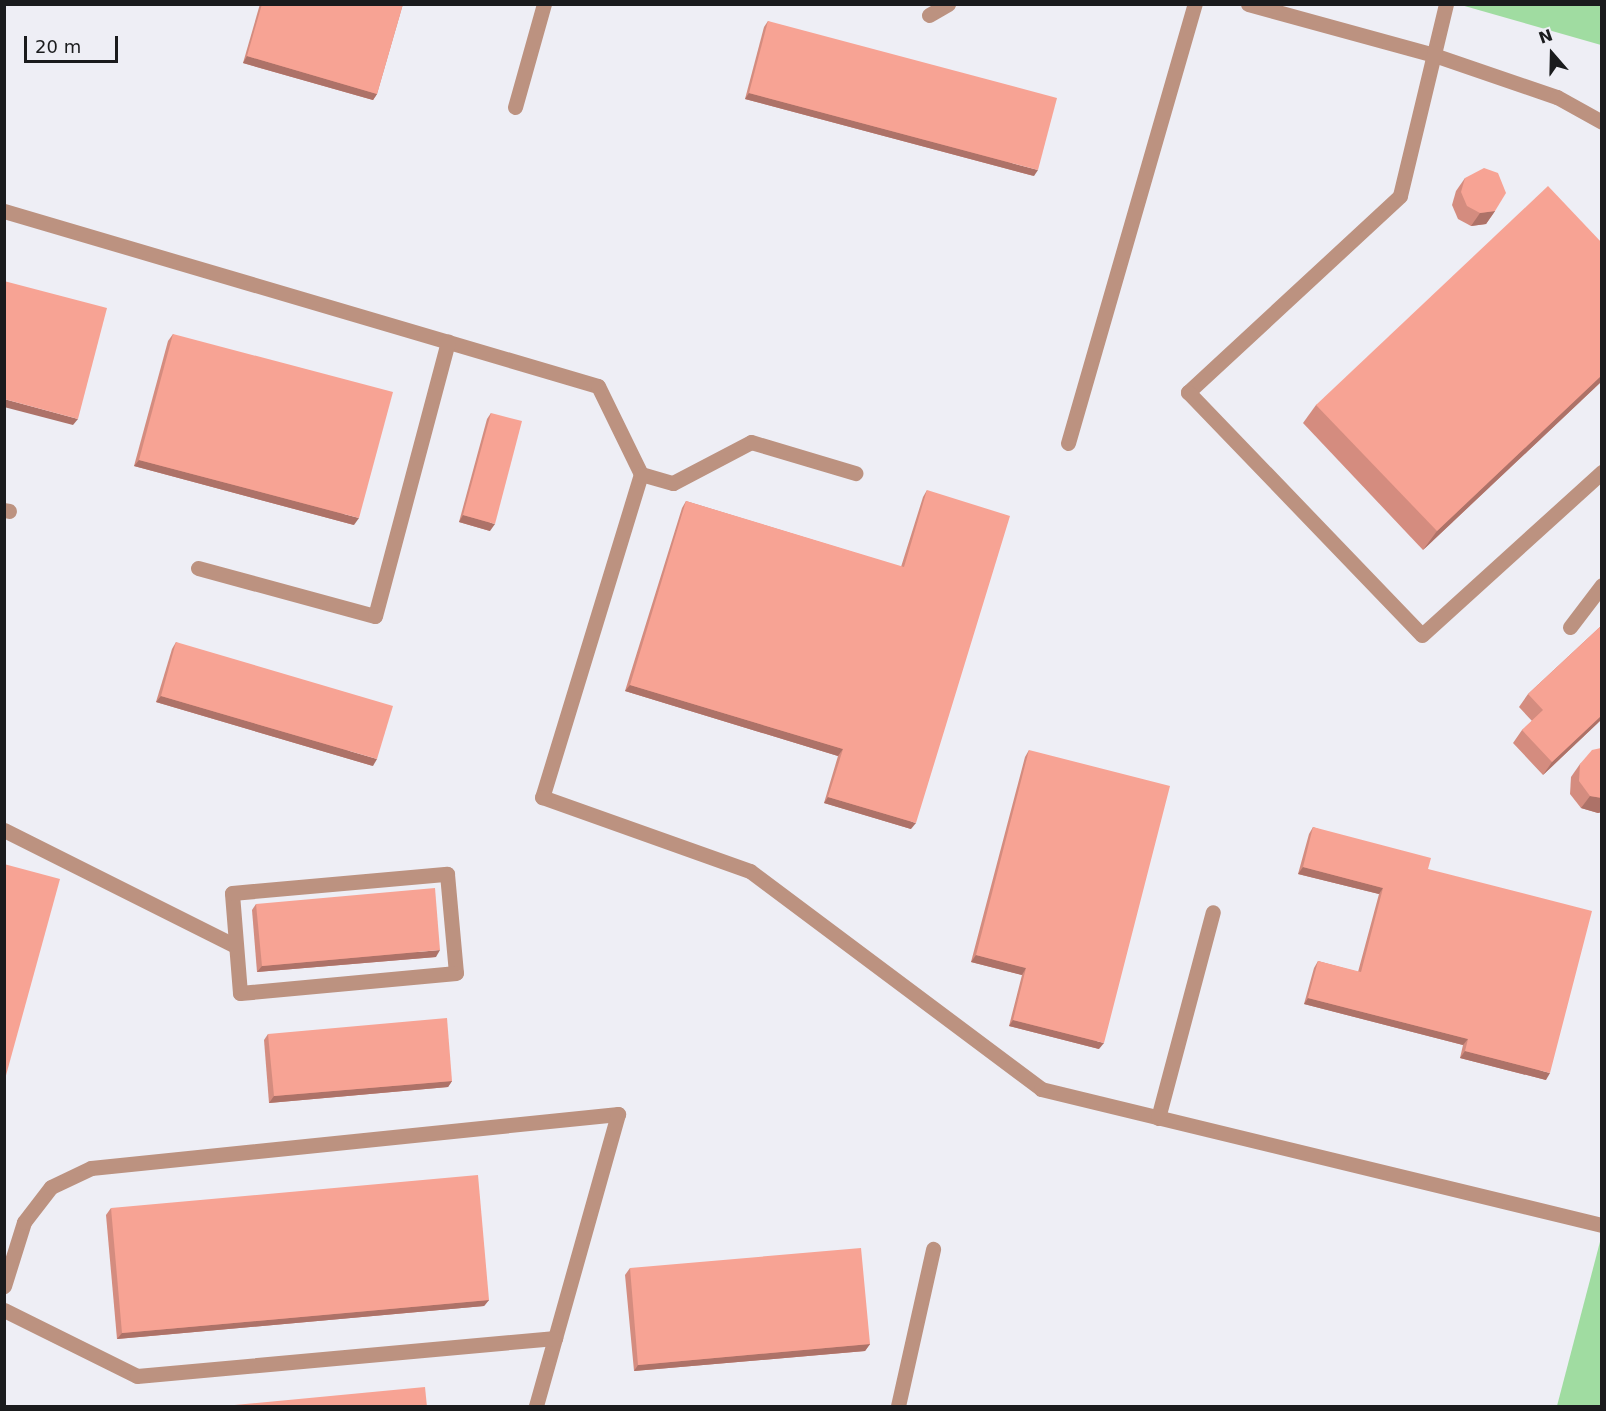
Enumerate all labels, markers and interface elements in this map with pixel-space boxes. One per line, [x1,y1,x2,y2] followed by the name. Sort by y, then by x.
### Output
[27,24,122,62] scale bar
[1522,24,1582,84] north arrow
[1536,25,1555,48] text: N
[35,36,81,57] text: 20 m

